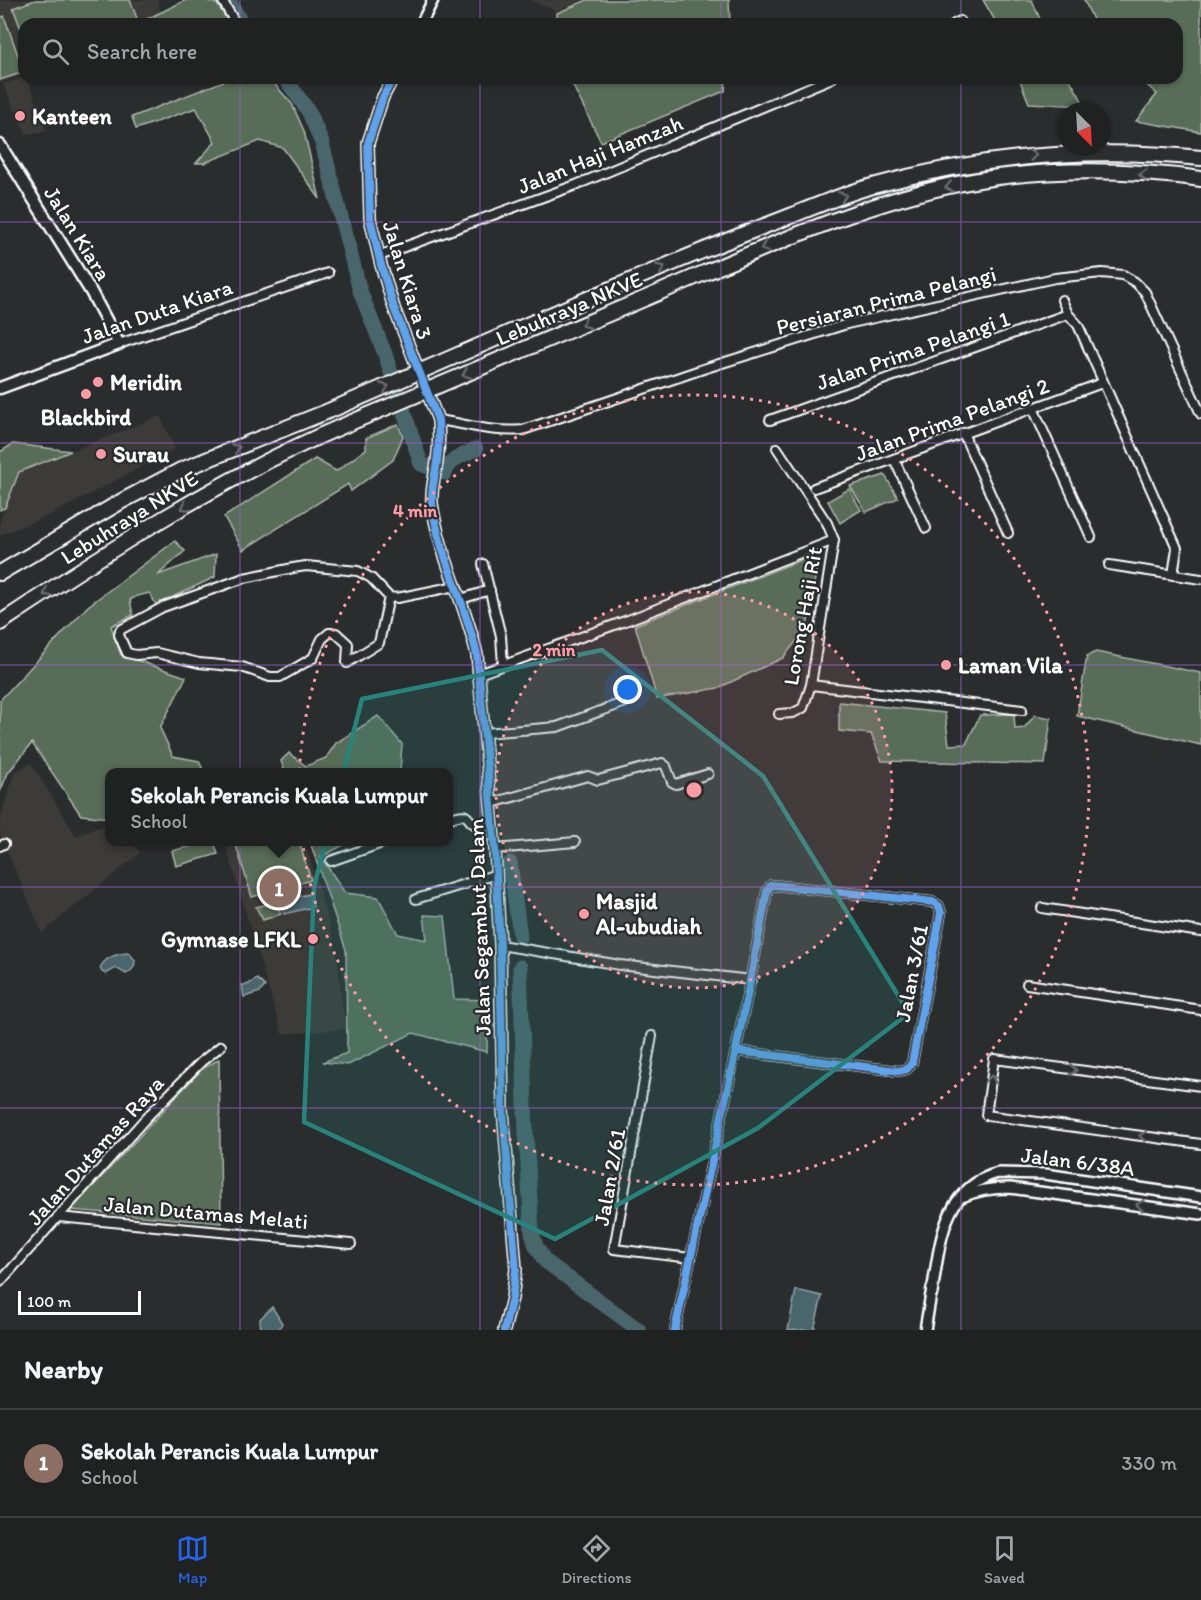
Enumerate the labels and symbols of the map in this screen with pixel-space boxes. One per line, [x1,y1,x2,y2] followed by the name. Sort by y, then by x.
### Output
[1057,102,1111,156] north arrow
[32,103,112,130] place label: Kanteen
[13,109,27,123] marker: Kanteen
[514,109,687,200] street label: Jalan Haji Hamzah
[1028,150,1038,162] one-way arrow
[1138,168,1147,181] one-way arrow
[944,179,954,192] one-way arrow
[38,181,117,285] street label: Jalan Kiara
[837,191,848,204] one-way arrow
[377,217,438,343] street label: Jalan Kiara 3
[759,241,770,253] one-way arrow
[773,260,999,341] street label: Persiaran Prima Pelangi
[655,263,666,275] one-way arrow
[492,265,647,352] street label: Lebuhraya NKVE
[78,273,237,350] street label: Jalan Duta Kiara
[813,305,1013,396] street label: Jalan Prima Pelangi 1
[580,317,591,329] one-way arrow
[462,367,473,379] one-way arrow
[110,369,183,396] place label: Meridin
[852,372,1053,467] street label: Jalan Prima Pelangi 2
[91,375,105,389] marker: Meridin
[378,382,389,394] one-way arrow
[79,387,93,401] marker: Blackbird
[41,404,132,431] place label: Blackbird
[113,441,170,468] place label: Surau
[229,443,240,455] one-way arrow
[94,447,108,461] marker: Surau
[56,464,203,570] street label: Lebuhraya NKVE
[181,499,192,511] one-way arrow
[393,500,438,522] text: 4 min
[777,545,828,688] street label: Lorong Haji Rit
[43,585,53,597] one-way arrow
[533,639,576,661] text: 2 min
[958,652,1063,679] place label: Laman Vila
[939,658,953,672] marker: Laman Vila
[613,675,642,704] your location
[684,780,704,800] centre of rings
[462,817,497,1036] street label: Jalan Segambut Dalam
[260,866,298,910] pin: 1
[595,888,703,940] place label: Masjid Al-ubudiah
[577,907,591,921] marker: Masjid Al-ubudiah
[889,922,934,1024] street label: Jalan 3/61
[161,926,302,953] place label: Gymnase LFKL
[306,932,320,946] marker: Gymnase LFKL
[1068,1063,1078,1075] one-way arrow
[21,1070,170,1231] street label: Jalan Dutamas Raya
[984,1075,997,1085] one-way arrow
[588,1126,631,1228] street label: Jalan 2/61
[1138,1131,1148,1143] one-way arrow
[1019,1141,1136,1182] street label: Jalan 6/38A
[103,1190,309,1235] street label: Jalan Dutamas Melati
[1135,1200,1144,1212] one-way arrow
[18,1288,141,1316] scale bar

